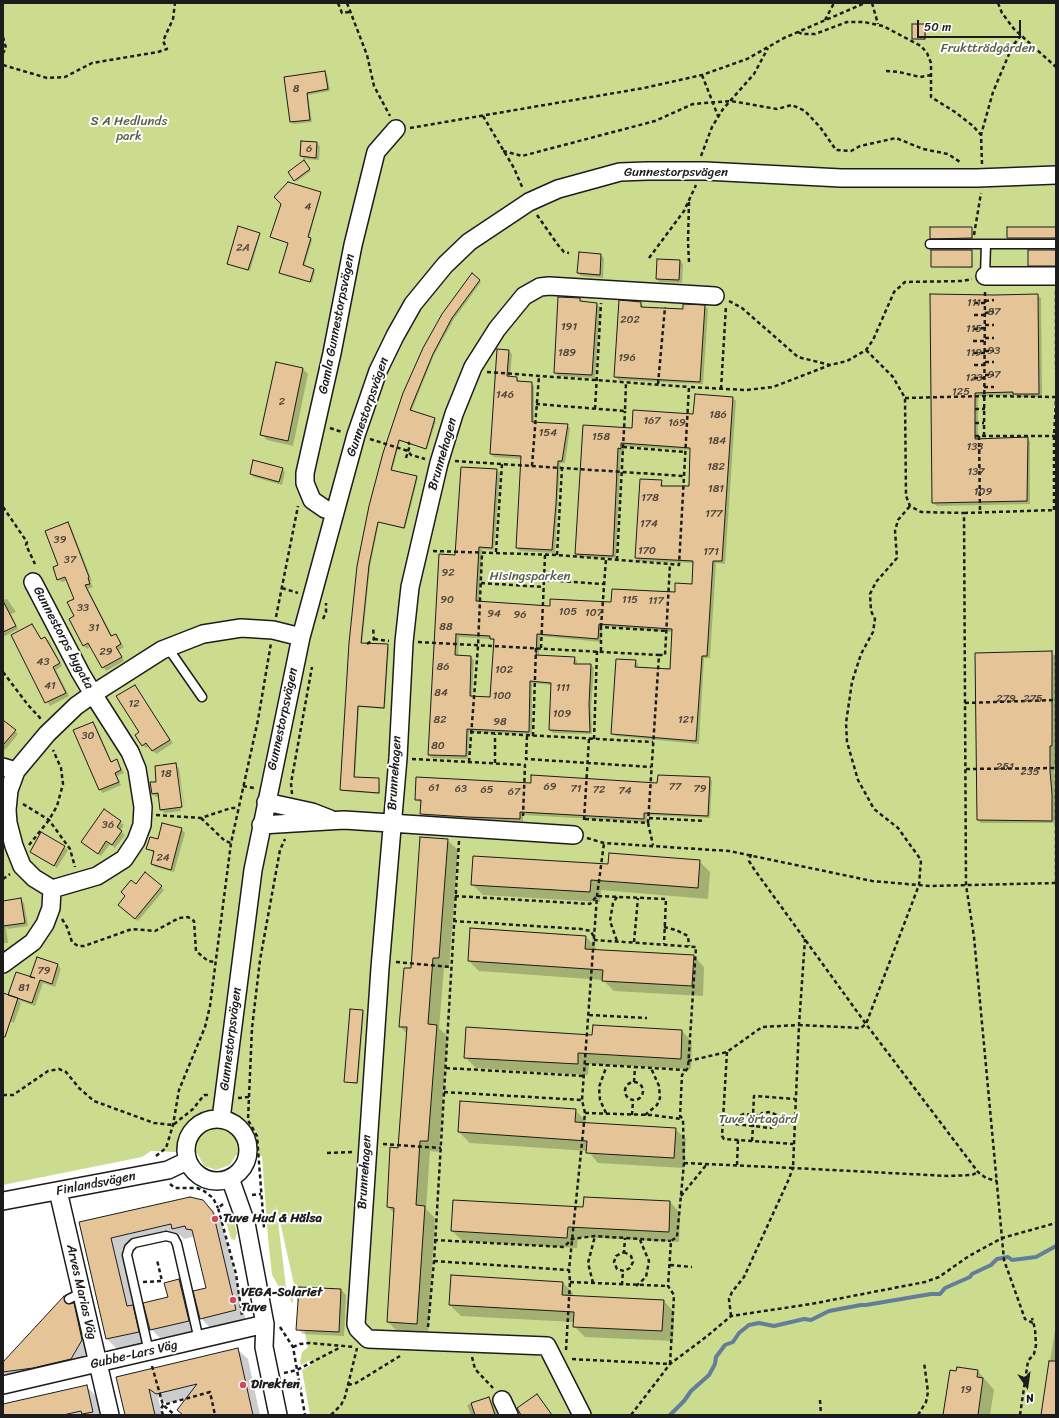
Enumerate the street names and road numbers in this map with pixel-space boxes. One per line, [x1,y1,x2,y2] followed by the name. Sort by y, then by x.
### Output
[624,165,728,181] street label: Gunnestorpsvägen
[316,253,358,395] street label: Gamla Gunnestorpsvägen
[344,355,392,459] street label: Gunnestorpsvägen
[425,416,461,492] street label: Brunnehagen
[29,584,97,692] street label: Gunnestorps bygata
[265,666,301,772] street label: Gunnestorpsvägen
[385,735,405,811] street label: Brunnehagen
[217,986,245,1092] street label: Gunnestorpsvägen
[355,1134,375,1210] street label: Brunnehagen
[55,1169,137,1199] street label: Finlandsvägen
[62,1243,100,1341] street label: Arves Marias Väg
[89,1337,179,1373] street label: Gubbe-Lars Väg

